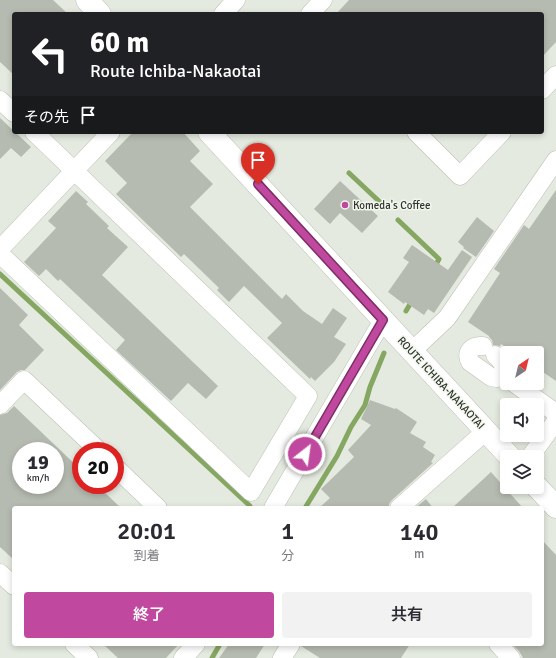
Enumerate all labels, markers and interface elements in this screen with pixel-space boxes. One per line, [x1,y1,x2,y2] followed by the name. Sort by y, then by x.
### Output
[90,26,149,60] text: 60 m
[24,28,76,80] icon: left
[90,60,261,82] text: Route Ichiba-Nakaotai
[77,104,99,126] icon: arrive
[24,108,69,126] text: その先
[241,143,275,184] pin
[247,149,269,171] icon: arrive
[353,199,430,212] place label: Komeda's Coffee
[340,200,350,210] marker: Komeda's Coffee
[395,334,487,432] street label: ROUTE ICHIBA-NAKAOTAI
[500,346,544,390] north arrow
[500,346,544,494] map controls
[500,398,544,442] button: sound
[284,433,326,475] position arrow
[72,442,124,494] speed limit sign: 20
[27,450,49,475] text: 19
[500,450,544,494] button: layers
[27,472,49,484] text: km/h
[117,516,176,546] text: 20:01
[281,516,294,546] text: 1
[400,517,439,547] text: 140
[414,546,424,562] text: m
[134,548,160,564] text: 到着
[281,548,294,564] text: 分
[24,592,274,638] button: 終了
[282,592,532,638] button: 共有

